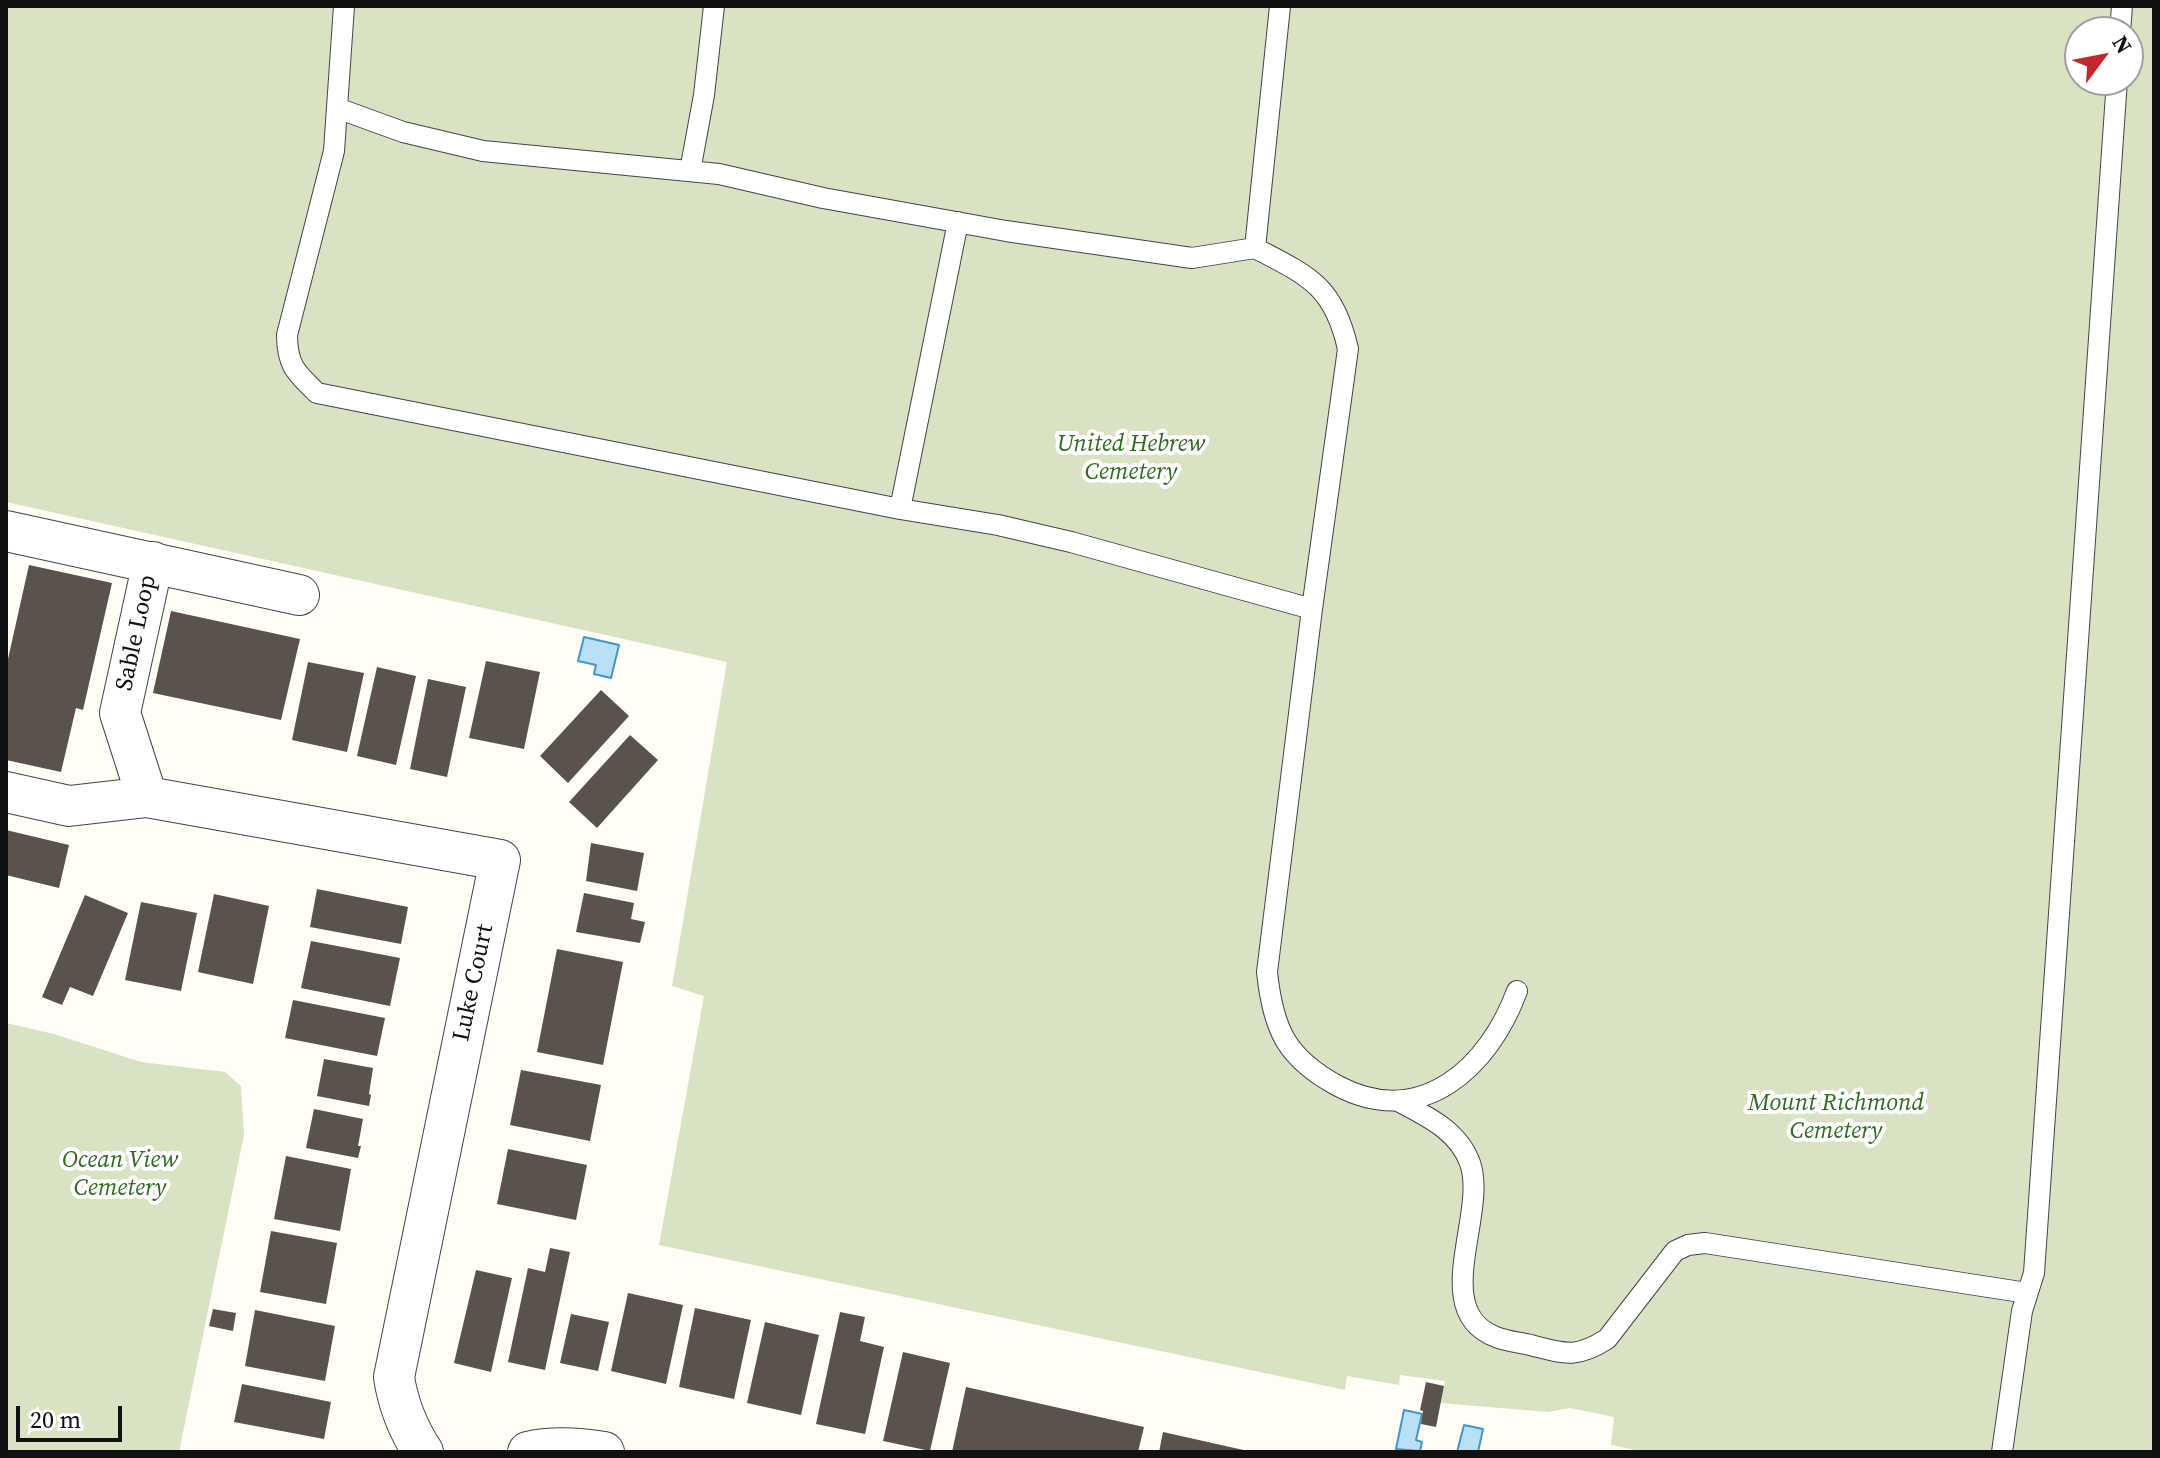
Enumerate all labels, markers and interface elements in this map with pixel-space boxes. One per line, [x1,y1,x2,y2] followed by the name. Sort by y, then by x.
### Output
[2064,16,2144,96] north arrow
[2106,30,2140,59] text: N
[1057,431,1205,487] park label: United Hebrew Cemetery
[111,573,163,693] street label: Sable Loop
[448,922,500,1044] street label: Luke Court
[1748,1090,1924,1146] park label: Mount Richmond Cemetery
[62,1147,178,1203] park label: Ocean View Cemetery
[20,1390,126,1440] scale bar
[30,1403,81,1436] text: 20 m

